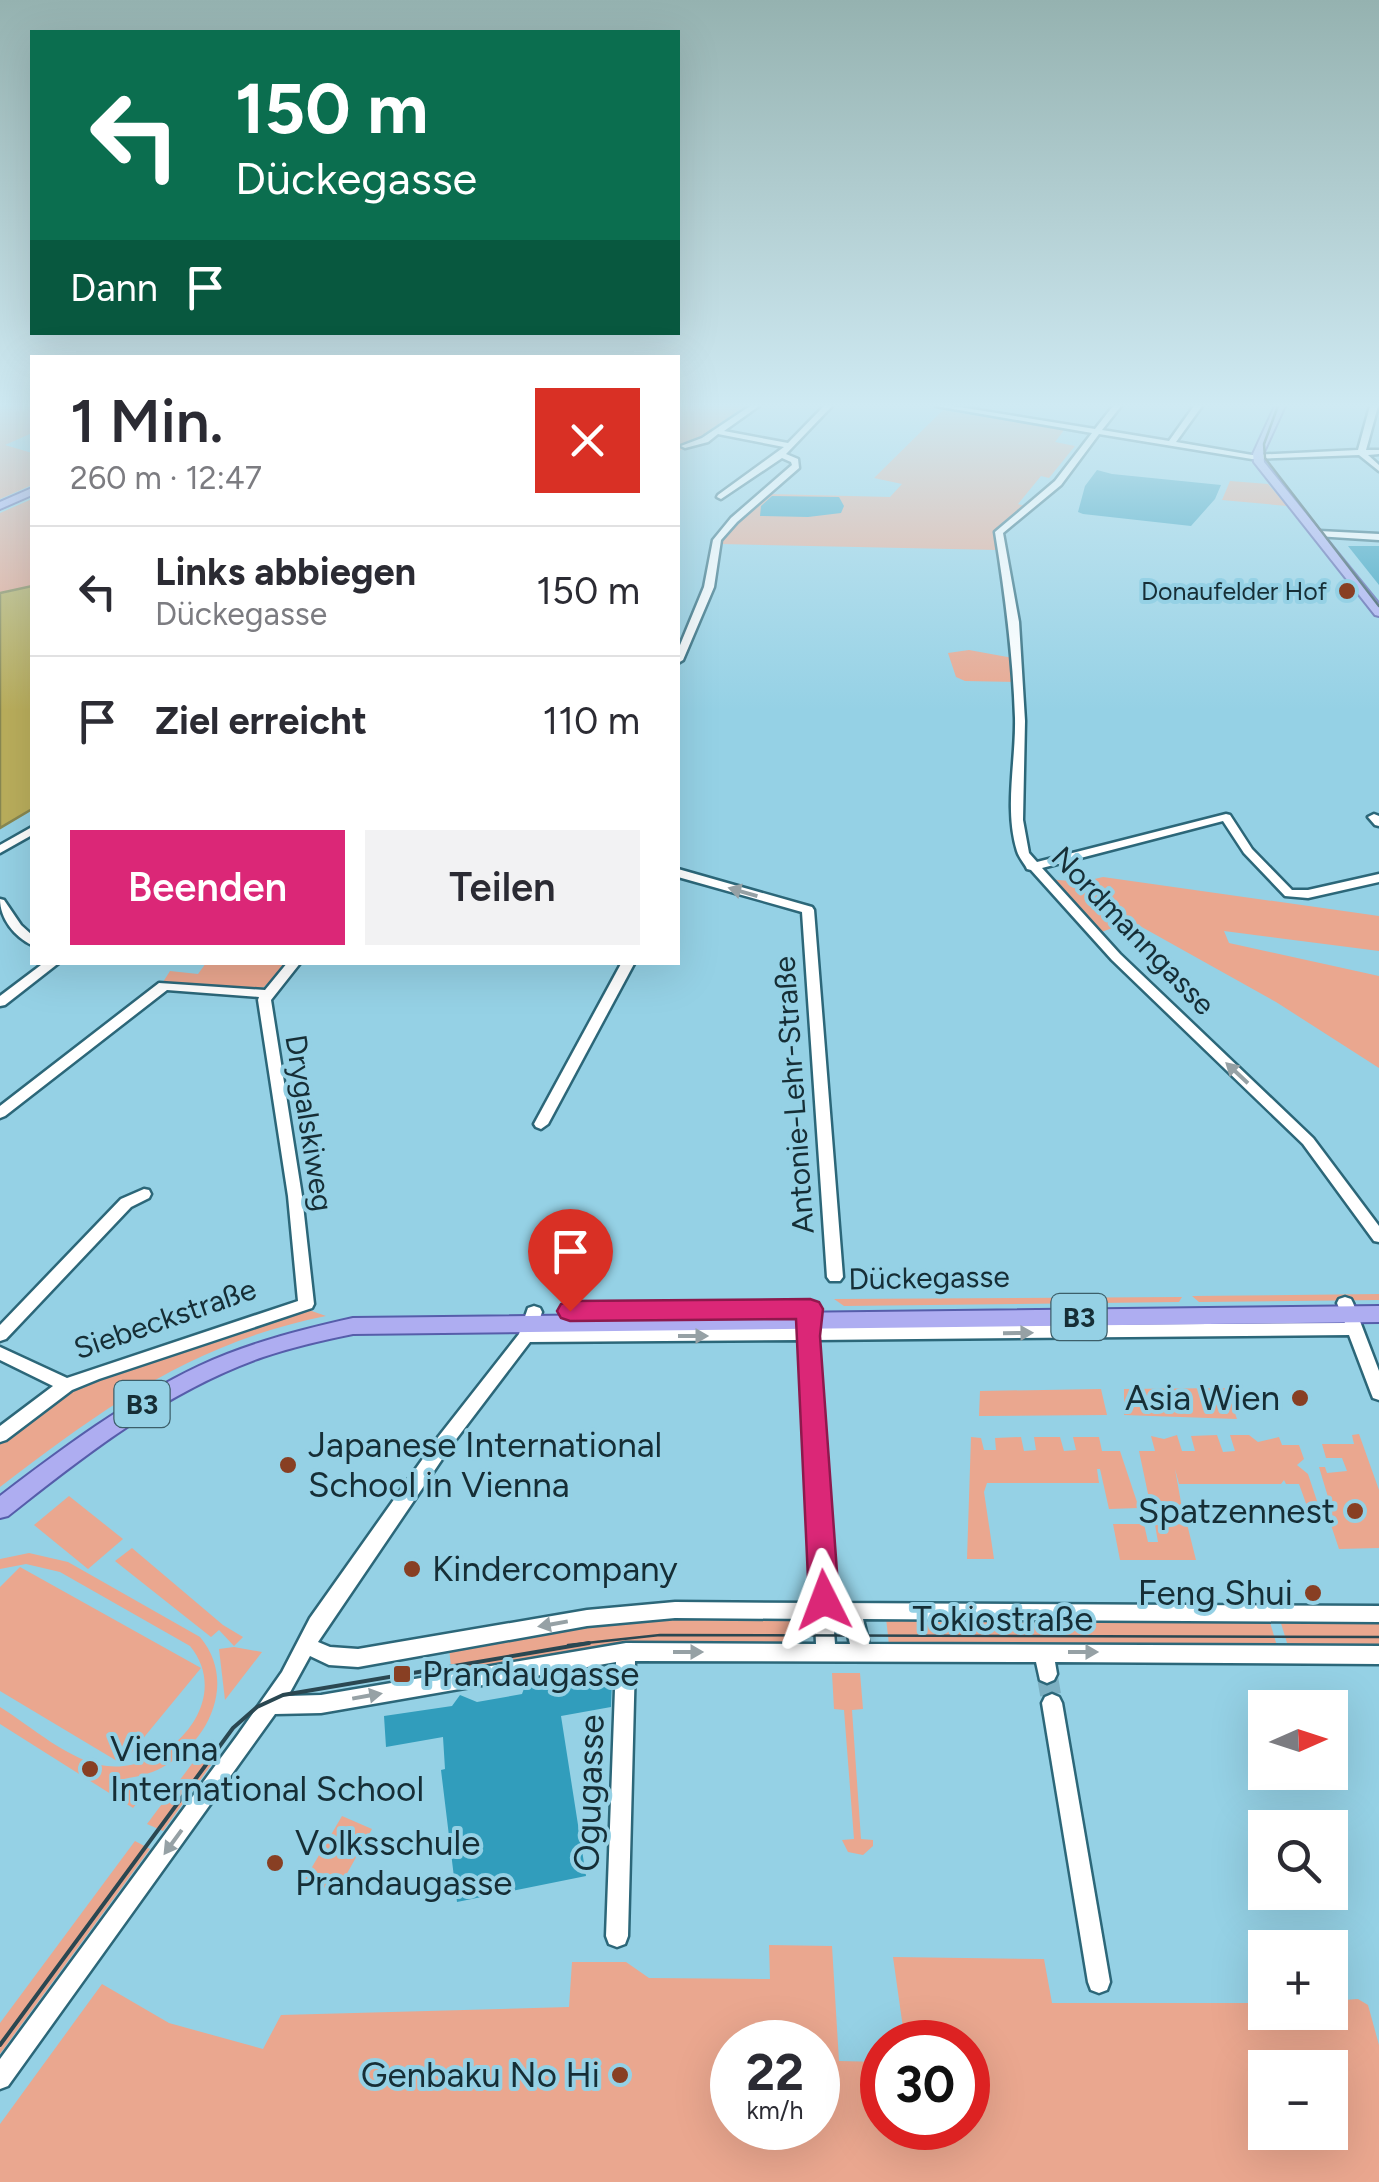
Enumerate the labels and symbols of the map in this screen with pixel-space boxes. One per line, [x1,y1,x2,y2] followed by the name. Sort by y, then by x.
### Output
[1141,576,1328,606] place label: Donaufelder Hof
[1336,580,1358,602] marker: Donaufelder Hof
[1044,839,1223,1023] street label: Nordmanngasse
[727,883,758,899] one-way arrow
[765,955,822,1235] street label: Antonie-Lehr-Straße
[277,1032,342,1214] street label: Drygalskiweg
[1225,1062,1249,1085] one-way arrow
[528,1209,613,1312] pin
[848,1258,1010,1297] street label: Dückegasse
[69,1270,261,1367] street label: Siebeckstraße
[1052,1294,1106,1340] road number: B3
[1003,1325,1035,1341] one-way arrow
[678,1328,710,1344] one-way arrow
[1125,1377,1280,1419] place label: Asia Wien
[114,1381,170,1427] road number: B3
[1289,1387,1311,1409] marker: Asia Wien
[308,1424,662,1506] place label: Japanese International School in Vienna
[277,1454,299,1476] marker: Japanese International School in Vienna
[1138,1490,1335,1532] place label: Spatzennest
[1344,1500,1366,1522] marker: Spatzennest
[432,1548,678,1590] place label: Kindercompany
[772,1548,876,1652] position arrow
[401,1558,423,1580] marker: Kindercompany
[1138,1572,1293,1614] place label: Feng Shui
[1302,1582,1324,1604] marker: Feng Shui
[913,1598,1093,1640] street label: Tokiostraße
[537,1617,568,1632] one-way arrow
[673,1644,705,1660] one-way arrow
[1068,1644,1100,1660] one-way arrow
[422,1653,639,1695] place label: Prandaugasse
[391,1663,413,1685] marker: Prandaugasse
[352,1688,383,1703] one-way arrow
[1248,1690,1348,1790] north arrow
[565,1714,613,1872] street label: Ogugasse
[110,1728,424,1810] place label: Vienna International School
[79,1758,101,1780] marker: Vienna International School
[295,1822,512,1904] place label: Volksschule Prandaugasse
[163,1828,183,1855] one-way arrow
[264,1852,286,1874] marker: Volksschule Prandaugasse
[860,2020,990,2150] speed limit sign: 30
[361,2054,600,2096] place label: Genbaku No Hi
[609,2064,631,2086] marker: Genbaku No Hi

